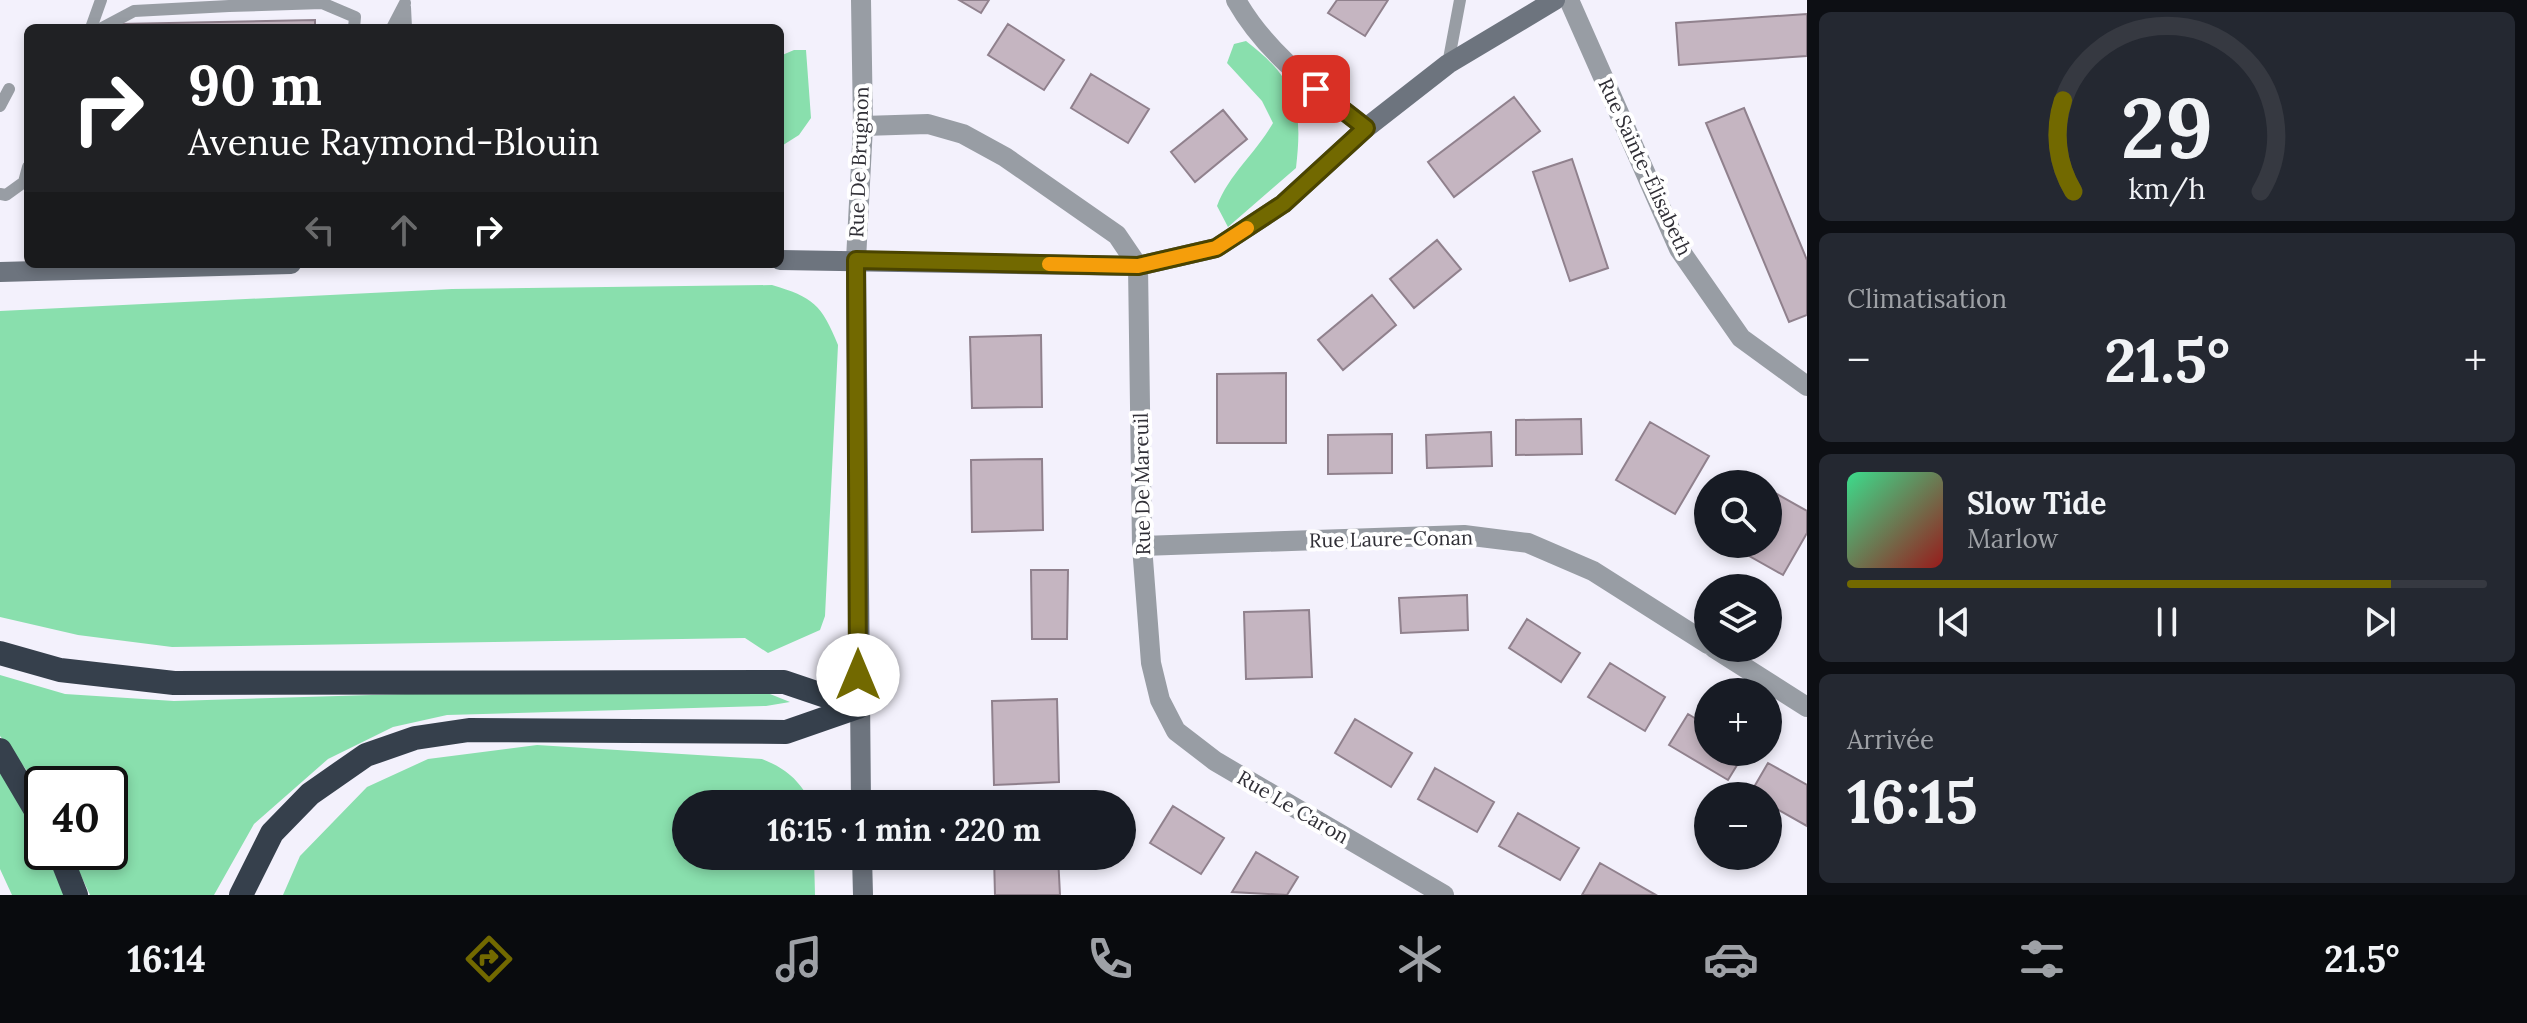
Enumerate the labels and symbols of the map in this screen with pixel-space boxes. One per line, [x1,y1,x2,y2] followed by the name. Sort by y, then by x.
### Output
[1282,55,1350,123] pin
[1593,74,1698,260] street label: Rue Sainte-Élisabeth
[843,86,874,238] street label: Rue De Brugnon
[1128,412,1155,556] street label: Rue De Mareuil
[1309,525,1473,552] street label: Rue Laure-Conan
[816,633,900,717] position arrow
[1233,765,1354,849] street label: Rue Le Caron
[24,766,128,870] speed limit sign: 40

